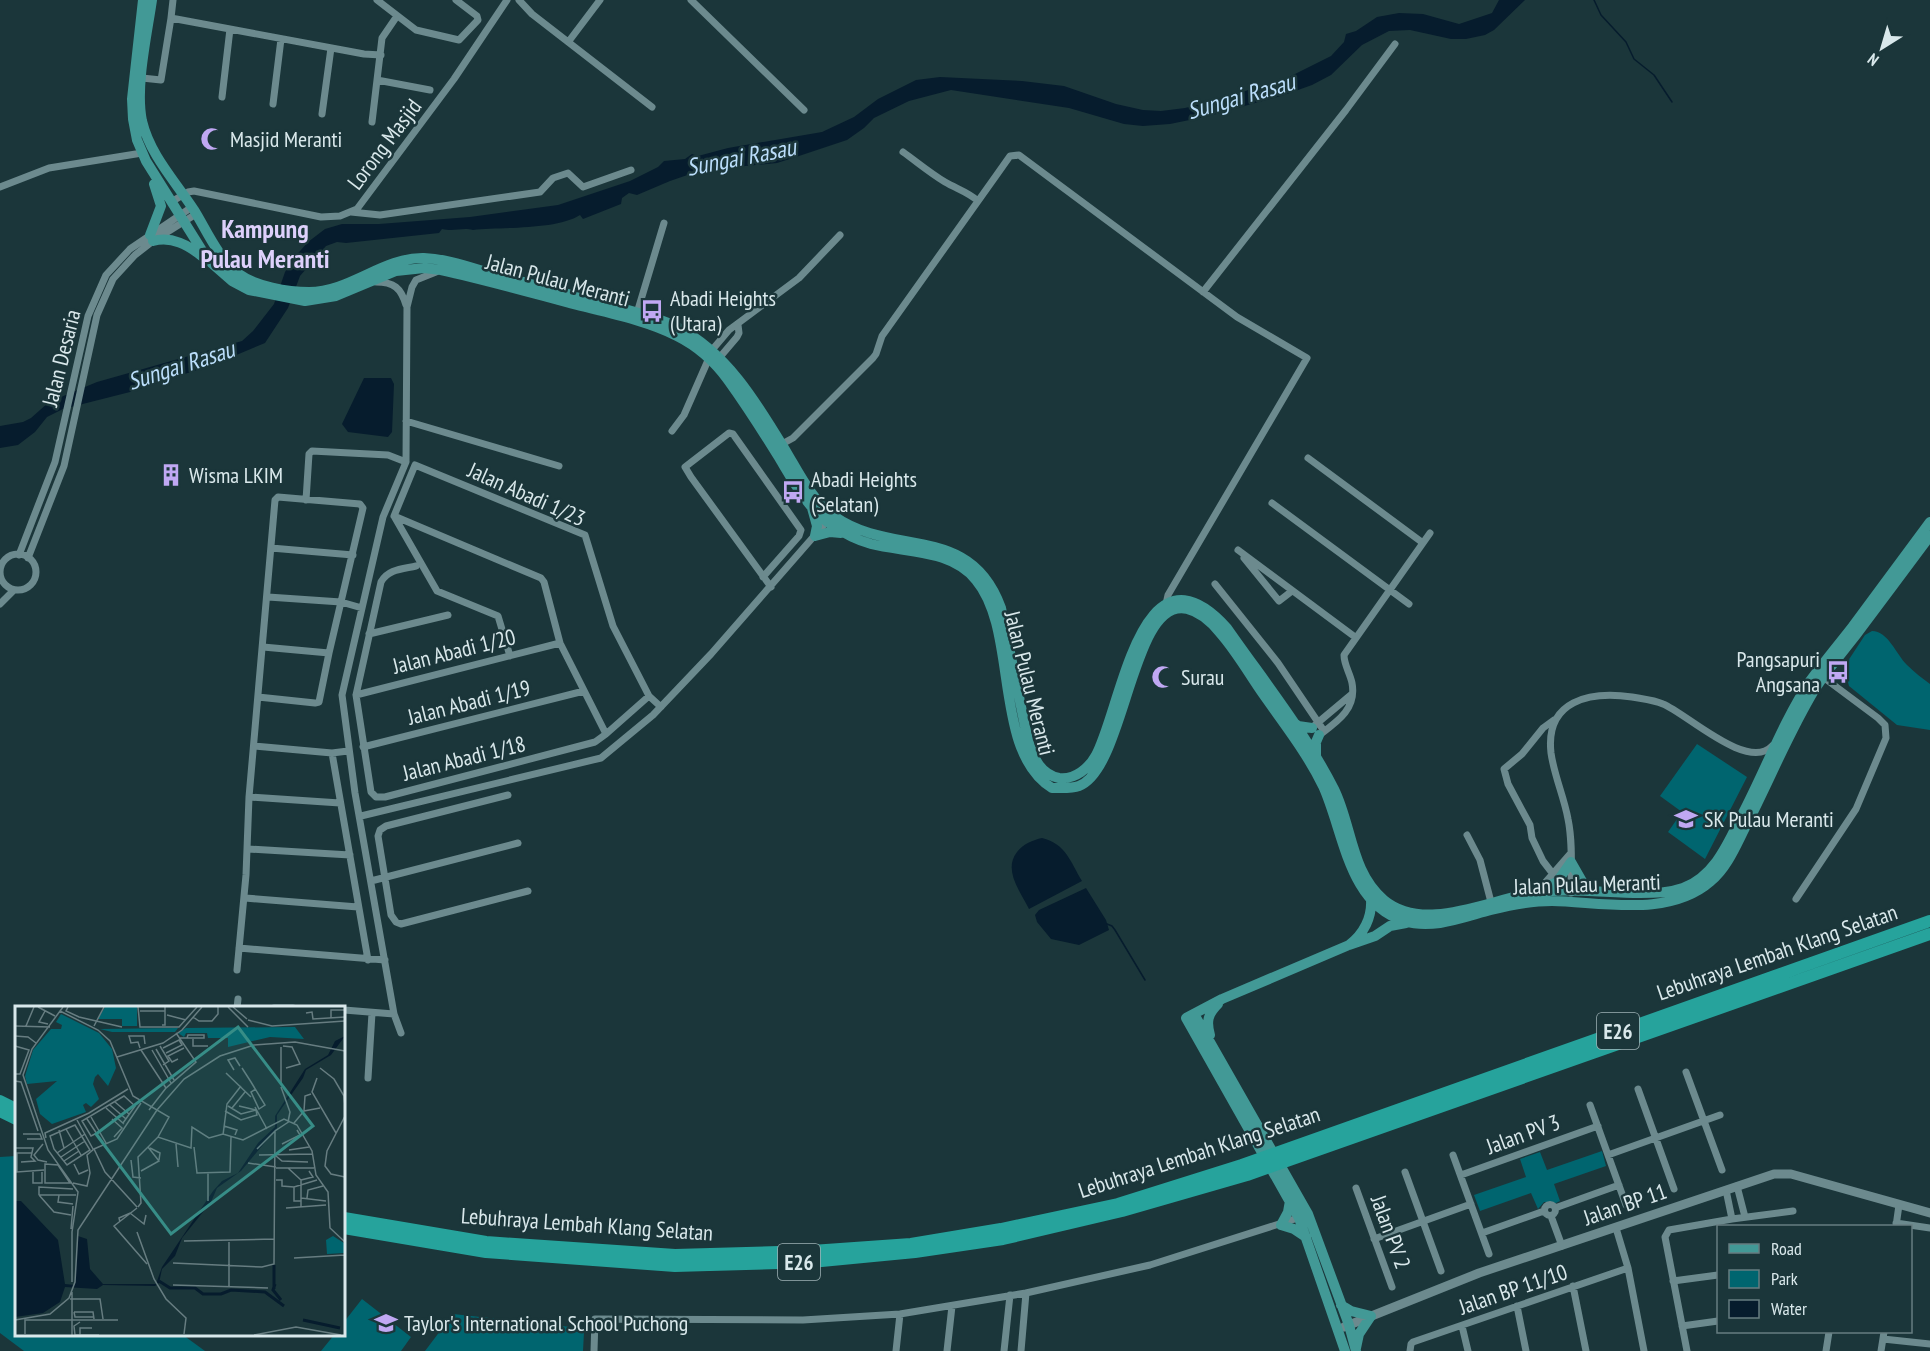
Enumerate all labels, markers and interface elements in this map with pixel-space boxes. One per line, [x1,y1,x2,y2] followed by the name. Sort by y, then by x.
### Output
[1852,18,1912,78] north arrow
[1864,49,1882,71] text: N
[1183,65,1300,126] water label: Sungai Rasau
[341,93,427,195] street label: Lorong Masjid
[230,125,342,153] place label: Masjid Meranti
[199,126,225,152] mosque icon: Masjid Meranti
[684,131,800,183] water label: Sungai Rasau
[200,212,330,275] district label: Kampung Pulau Meranti
[482,247,633,313] street label: Jalan Pulau Meranti
[670,284,776,337] place label: Abadi Heights (Utara)
[639,298,665,324] bus stop icon: Abadi Heights (Utara)
[35,307,87,410] street label: Jalan Desaria
[124,333,240,397] water label: Sungai Rasau
[463,455,590,532] street label: Jalan Abadi 1/23
[189,461,283,489] place label: Wisma LKIM
[158,462,184,488] building icon: Wisma LKIM
[811,465,917,518] place label: Abadi Heights (Selatan)
[780,479,806,505] bus stop icon: Abadi Heights (Selatan)
[998,607,1061,758] street label: Jalan Pulau Meranti
[389,622,518,680] street label: Jalan Abadi 1/20
[1737,645,1820,698] place label: Pangsapuri Angsana
[1825,659,1851,685] bus stop icon: Pangsapuri Angsana
[1181,663,1224,691] place label: Surau
[1150,664,1176,690] mosque icon: Surau
[404,673,533,731] street label: Jalan Abadi 1/19
[399,729,528,787] street label: Jalan Abadi 1/18
[1704,805,1834,833] place label: SK Pulau Meranti
[1673,806,1699,832] school or university icon: SK Pulau Meranti
[1512,867,1661,901] street label: Jalan Pulau Meranti
[1653,898,1901,1006] street label: Lebuhraya Lembah Klang Selatan
[15,1006,345,1336] inset map
[1597,1013,1639,1049] road number: E26
[1075,1100,1323,1204] street label: Lebuhraya Lembah Klang Selatan
[1481,1108,1564,1161] street label: Jalan PV 3
[1579,1177,1670,1232] street label: Jalan BP 11
[1364,1190,1417,1273] street label: Jalan PV 2
[460,1201,714,1247] street label: Lebuhraya Lembah Klang Selatan
[1717,1225,1912,1333] legend
[1771,1237,1802,1260] text: Road
[778,1244,820,1280] road number: E26
[1454,1257,1571,1321] street label: Jalan BP 11/10
[1771,1267,1798,1290] text: Park
[1771,1297,1807,1320] text: Water
[404,1309,688,1337] place label: Taylor's International School Puchong
[373,1310,399,1336] school or university icon: Taylor's International School Puchong

